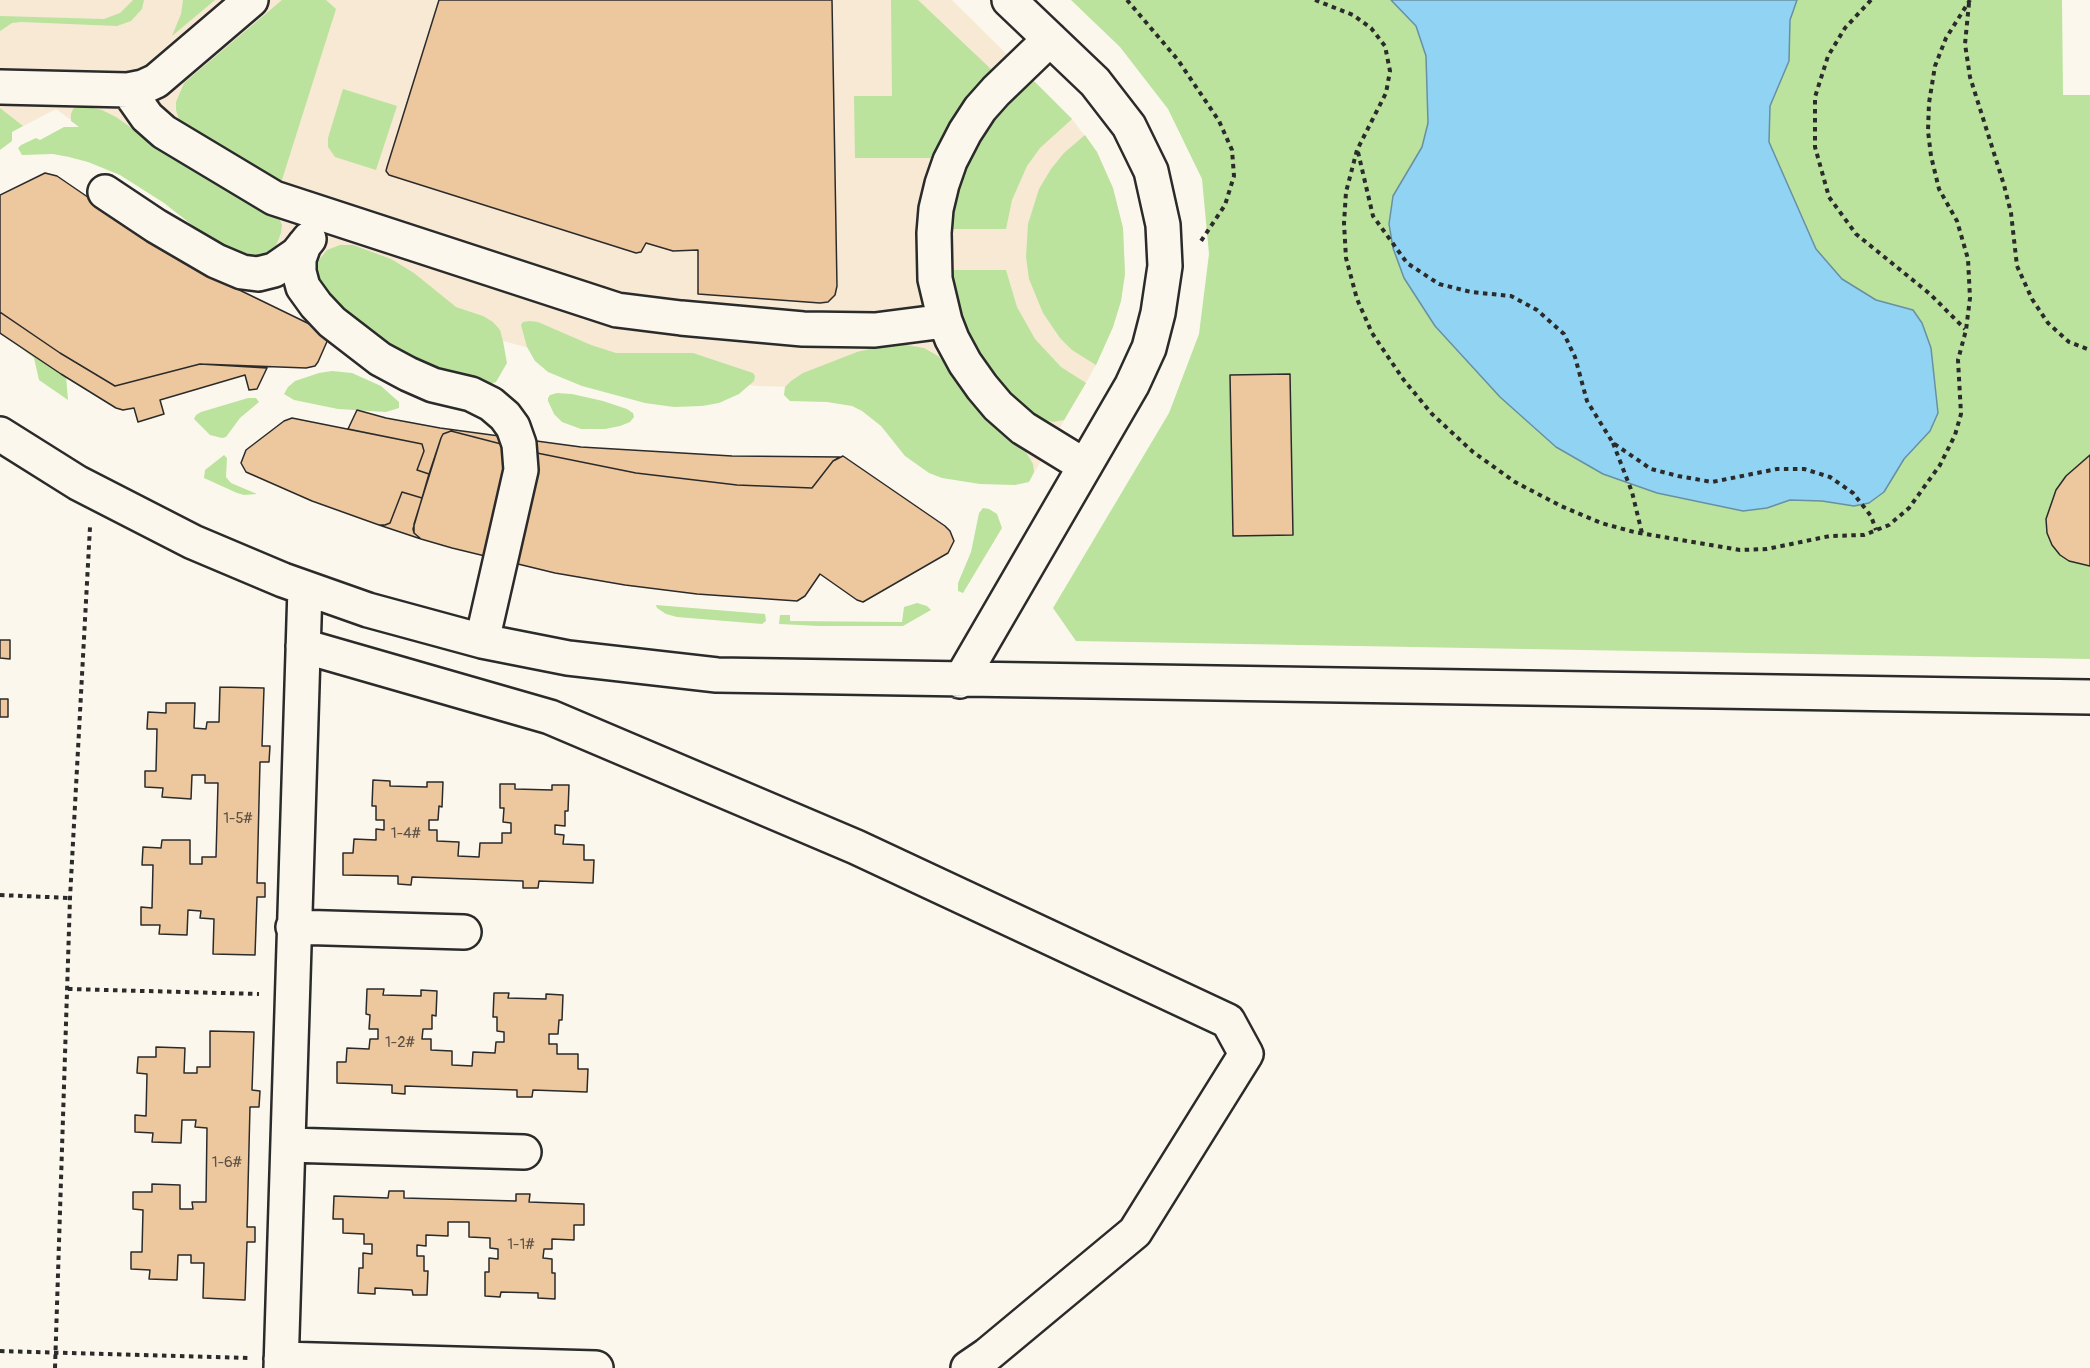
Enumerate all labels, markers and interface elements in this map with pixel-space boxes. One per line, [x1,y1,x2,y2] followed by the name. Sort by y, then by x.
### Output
[223,810,253,828] house number: 1-5#
[391,825,421,843] house number: 1-4#
[385,1034,415,1052] house number: 1-2#
[212,1154,242,1172] house number: 1-6#
[507,1236,535,1254] house number: 1-1#

